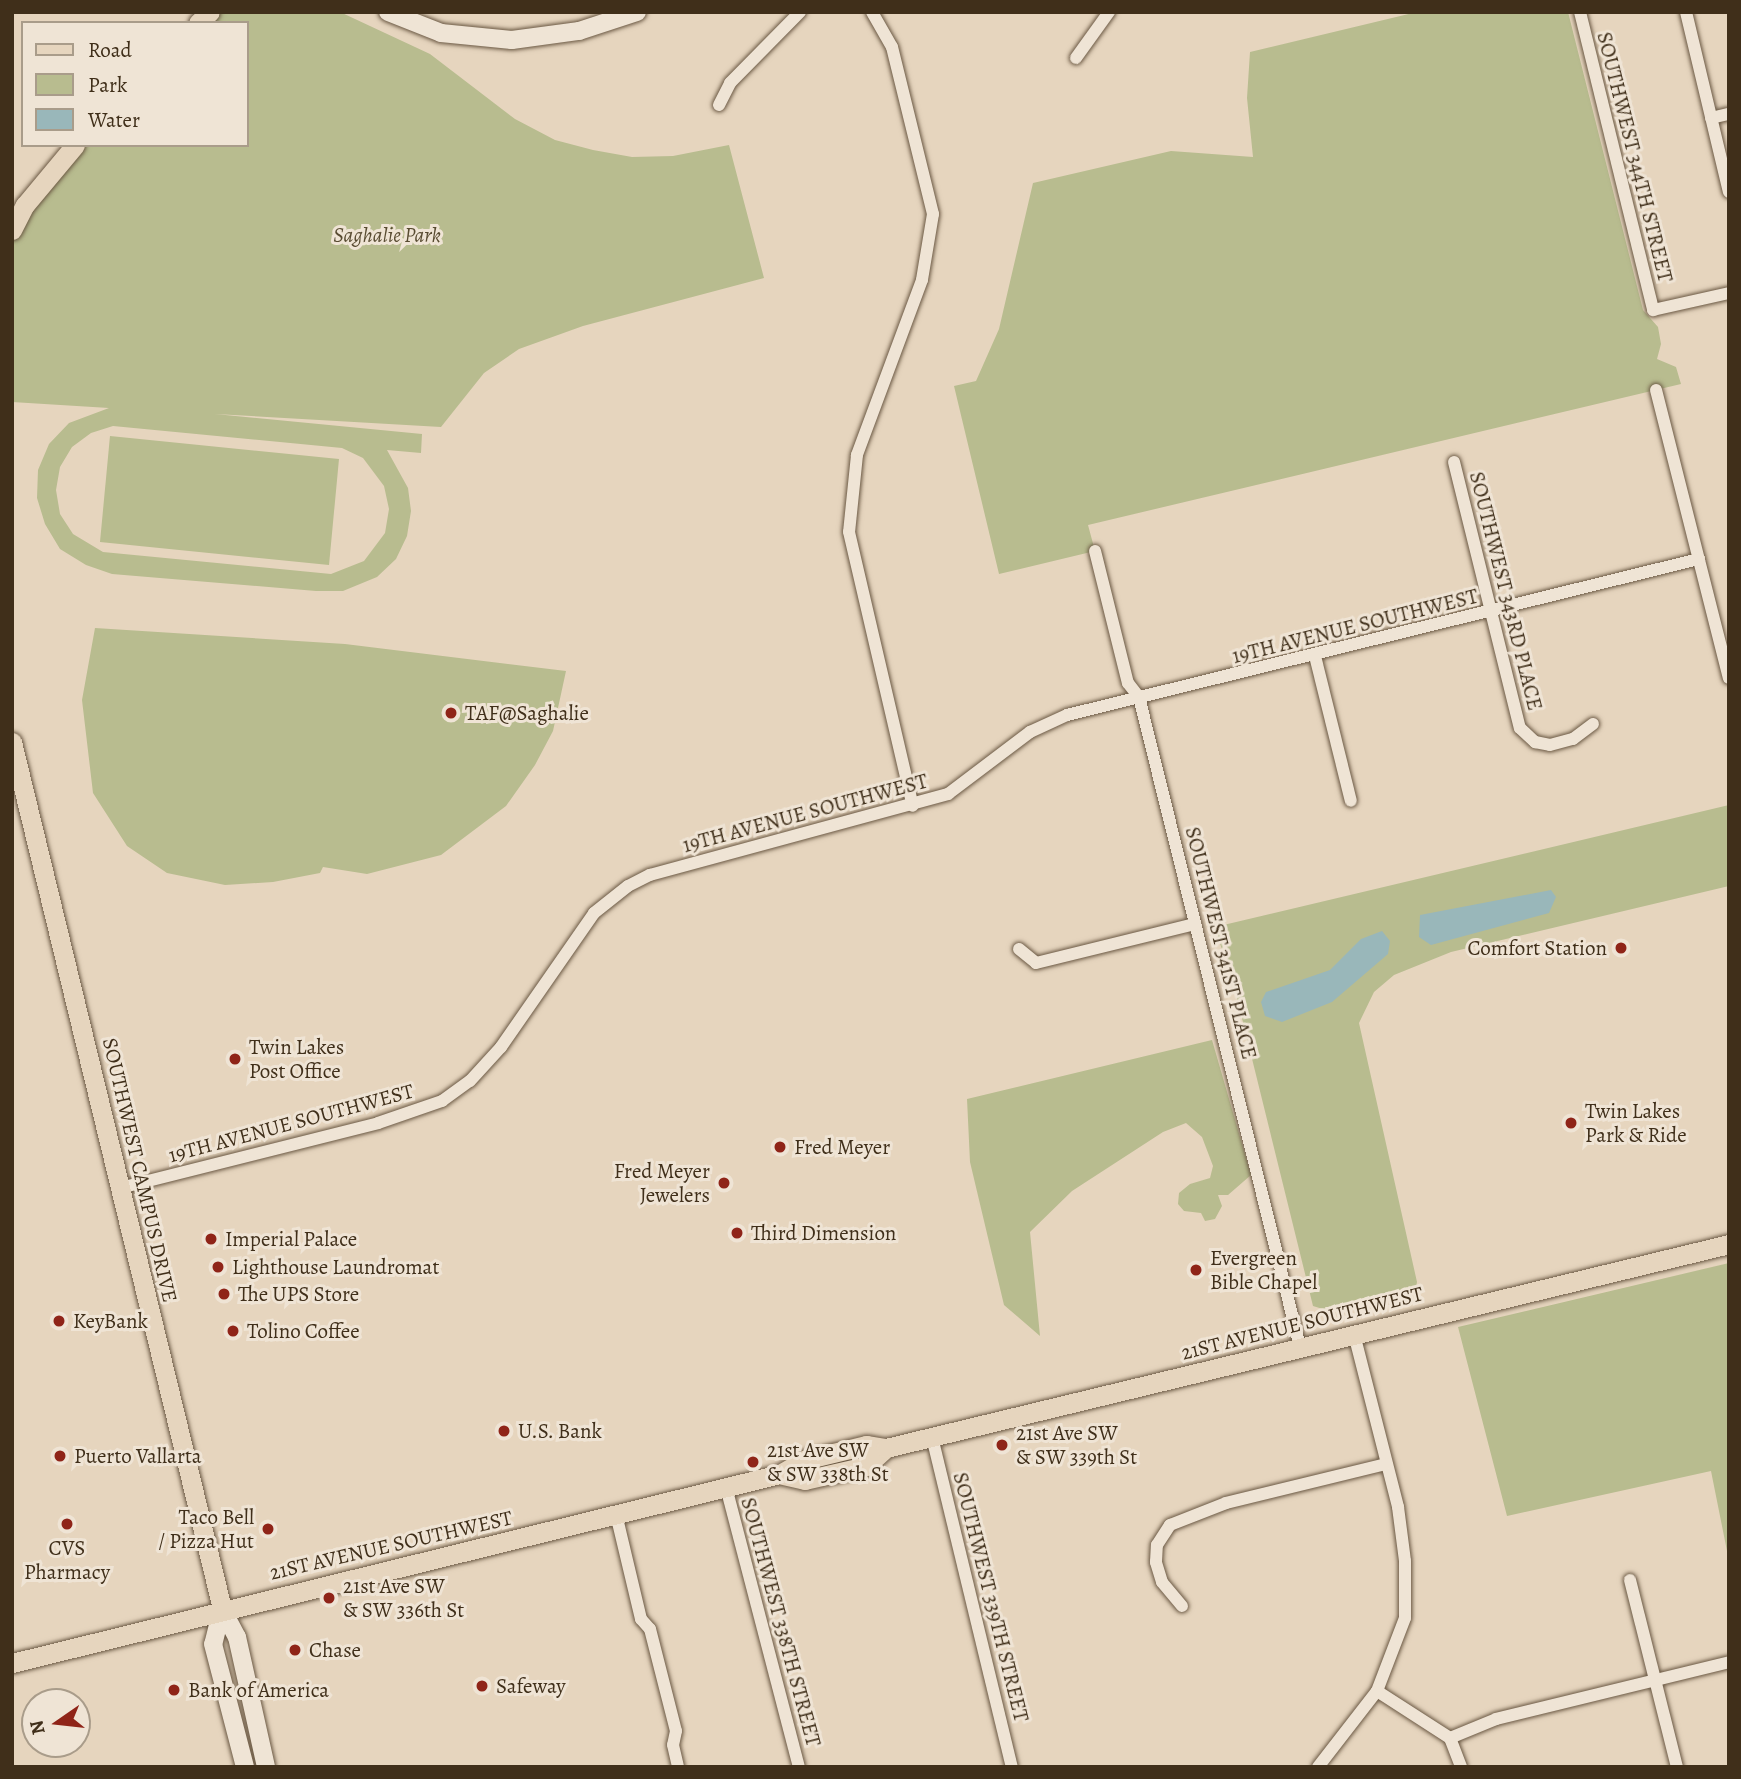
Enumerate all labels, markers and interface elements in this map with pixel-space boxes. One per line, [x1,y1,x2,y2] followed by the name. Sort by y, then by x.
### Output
[21,21,248,147] legend
[1592,29,1678,285] street label: SOUTHWEST 344TH STREET
[88,36,132,64] text: Road
[88,71,127,99] text: Park
[88,106,140,134] text: Water
[333,222,441,248] park label: Saghalie Park
[1464,469,1548,713] street label: SOUTHWEST 343RD PLACE
[1229,583,1481,669] street label: 19TH AVENUE SOUTHWEST
[465,700,589,726] place label: TAF@Saghalie
[443,705,459,721] marker: TAF@Saghalie
[680,768,930,858] street label: 19TH AVENUE SOUTHWEST
[1180,824,1262,1062] street label: SOUTHWEST 341ST PLACE
[1468,935,1607,961] place label: Comfort Station
[1613,940,1629,956] marker: Comfort Station
[249,1034,344,1084] place label: Twin Lakes Post Office
[97,1035,183,1305] street label: SOUTHWEST CAMPUS DRIVE
[227,1051,243,1067] marker: Twin Lakes Post Office
[166,1078,416,1168] street label: 19TH AVENUE SOUTHWEST
[1585,1098,1687,1148] place label: Twin Lakes Park & Ride
[1563,1115,1579,1131] marker: Twin Lakes Park & Ride
[794,1134,890,1160] place label: Fred Meyer
[772,1139,788,1155] marker: Fred Meyer
[614,1158,710,1208] place label: Fred Meyer Jewelers
[716,1175,732,1191] marker: Fred Meyer Jewelers
[751,1220,896,1246] place label: Third Dimension
[729,1225,745,1241] marker: Third Dimension
[225,1226,357,1252] place label: Imperial Palace
[203,1231,219,1247] marker: Imperial Palace
[1210,1245,1317,1295] place label: Evergreen Bible Chapel
[232,1254,439,1280] place label: Lighthouse Laundromat
[210,1259,226,1275] marker: Lighthouse Laundromat
[1188,1262,1204,1278] marker: Evergreen Bible Chapel
[238,1281,359,1307] place label: The UPS Store
[1178,1281,1426,1365] street label: 21ST AVENUE SOUTHWEST
[216,1286,232,1302] marker: The UPS Store
[73,1308,148,1334] place label: KeyBank
[51,1313,67,1329] marker: KeyBank
[247,1318,360,1344] place label: Tolino Coffee
[225,1323,241,1339] marker: Tolino Coffee
[518,1418,602,1444] place label: U.S. Bank
[1016,1420,1137,1470] place label: 21st Ave SW & SW 339th St
[496,1423,512,1439] marker: U.S. Bank
[767,1437,889,1487] place label: 21st Ave SW & SW 338th St
[994,1437,1010,1453] marker: 21st Ave SW & SW 339th St
[74,1443,202,1469] place label: Puerto Vallarta
[52,1448,68,1464] marker: Puerto Vallarta
[745,1454,761,1470] marker: 21st Ave SW & SW 338th St
[948,1470,1034,1724] street label: SOUTHWEST 339TH STREET
[736,1495,826,1749] street label: SOUTHWEST 338TH STREET
[158,1504,254,1554] place label: Taco Bell / Pizza Hut
[267,1505,515,1585] street label: 21ST AVENUE SOUTHWEST
[59,1516,75,1532] marker: CVS Pharmacy
[260,1521,276,1537] marker: Taco Bell / Pizza Hut
[24,1535,110,1585] place label: CVS Pharmacy
[343,1573,464,1623] place label: 21st Ave SW & SW 336th St
[321,1590,337,1606] marker: 21st Ave SW & SW 336th St
[309,1637,361,1663] place label: Chase
[287,1642,303,1658] marker: Chase
[496,1673,566,1699] place label: Safeway
[188,1677,329,1703] place label: Bank of America
[474,1678,490,1694] marker: Safeway
[166,1682,182,1698] marker: Bank of America
[21,1688,91,1758] north arrow
[23,1718,52,1737] text: N

